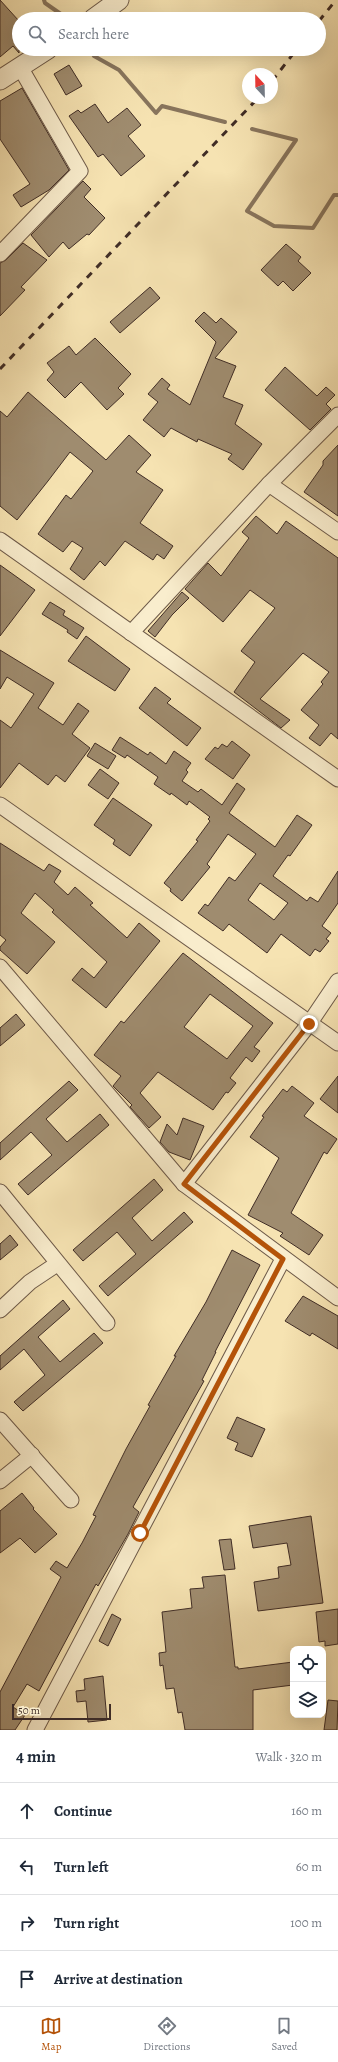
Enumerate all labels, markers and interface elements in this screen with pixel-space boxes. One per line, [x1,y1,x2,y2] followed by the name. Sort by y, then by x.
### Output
[12,12,326,56] search box
[26,23,48,45] icon: search
[58,24,129,44] text: Search here
[242,68,278,104] north arrow
[300,1015,318,1033] route end
[131,1524,149,1542] route start
[290,1646,326,1718] map controls
[290,1646,326,1682] button: locate
[290,1682,326,1718] button: layers
[12,1702,111,1721] scale bar
[18,1703,40,1718] text: 50 m
[16,1745,56,1768] text: 4 min
[256,1748,322,1765] text: Walk · 320 m
[16,1800,38,1822] icon: ahead
[54,1801,112,1821] text: Continue
[291,1802,322,1819] text: 160 m
[16,1856,38,1878] icon: left
[54,1857,109,1877] text: Turn left
[296,1858,322,1875] text: 60 m
[16,1912,38,1934] icon: right
[54,1913,119,1933] text: Turn right
[290,1914,322,1931] text: 100 m
[16,1968,38,1990] icon: arrive
[54,1969,183,1989] text: Arrive at destination
[40,2015,62,2054] tab: Map
[143,2015,191,2054] tab: Directions
[271,2015,298,2054] tab: Saved

